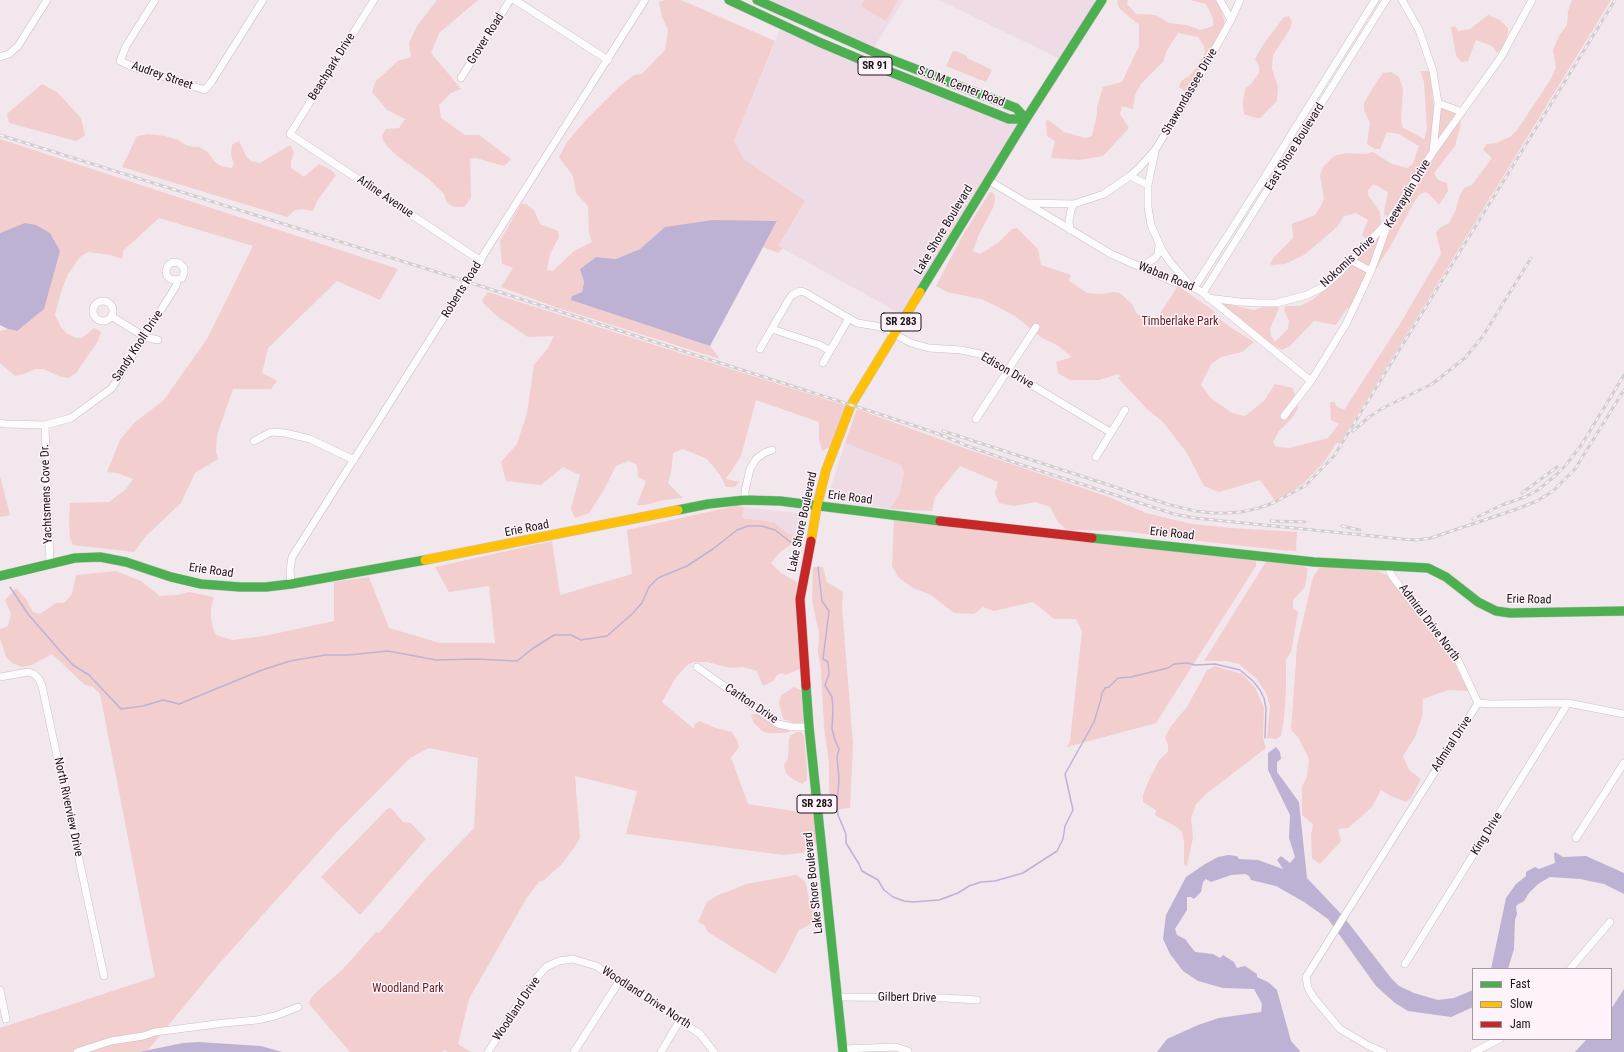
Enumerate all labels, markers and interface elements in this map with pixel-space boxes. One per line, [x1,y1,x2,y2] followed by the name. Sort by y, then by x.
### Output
[465,11,507,67] street label: Grover Road
[306,31,358,103] street label: Beachpark Drive
[1159,46,1221,138] street label: Shawondassee Drive
[858,57,892,75] road number: SR 91
[130,59,194,93] street label: Audrey Street
[915,64,1007,110] street label: S.O.M. Center Road
[1262,101,1328,193] street label: East Shore Boulevard
[1382,157,1434,231] street label: Keewaydin Drive
[354,173,416,221] street label: Arline Avenue
[912,183,976,277] street label: Lake Shore Boulevard
[1318,233,1378,291] street label: Nokomis Drive
[439,259,485,321] street label: Roberts Road
[1136,259,1196,295] street label: Waban Road
[110,308,166,384] street label: Sandy Knoll Drive
[881,313,921,331] road number: SR 283
[1142,315,1218,329] park label: Timberlake Park
[978,350,1036,392] street label: Edison Drive
[38,444,56,544] street label: Yachtsmens Cove Dr.
[785,471,821,573] street label: Lake Shore Boulevard
[827,488,873,508] street label: Erie Road
[504,518,550,540] street label: Erie Road
[1149,524,1195,544] street label: Erie Road
[188,561,234,581] street label: Erie Road
[1395,582,1463,664] street label: Admiral Drive North
[1506,592,1552,608] street label: Erie Road
[722,681,780,727] street label: Carlton Drive
[1429,714,1475,774] street label: Admiral Drive
[50,756,86,858] street label: North Riverview Drive
[797,795,837,813] road number: SR 283
[1468,810,1506,858] street label: King Drive
[802,831,826,935] street label: Lake Shore Boulevard
[599,964,693,1032] street label: Woodland Drive North
[1472,968,1612,1040] legend
[490,974,544,1044] street label: Woodland Drive
[1510,977,1530,991] text: Fast
[372,982,444,996] park label: Woodland Park
[878,990,936,1006] street label: Gilbert Drive
[1510,997,1533,1011] text: Slow
[1510,1017,1531,1031] text: Jam

